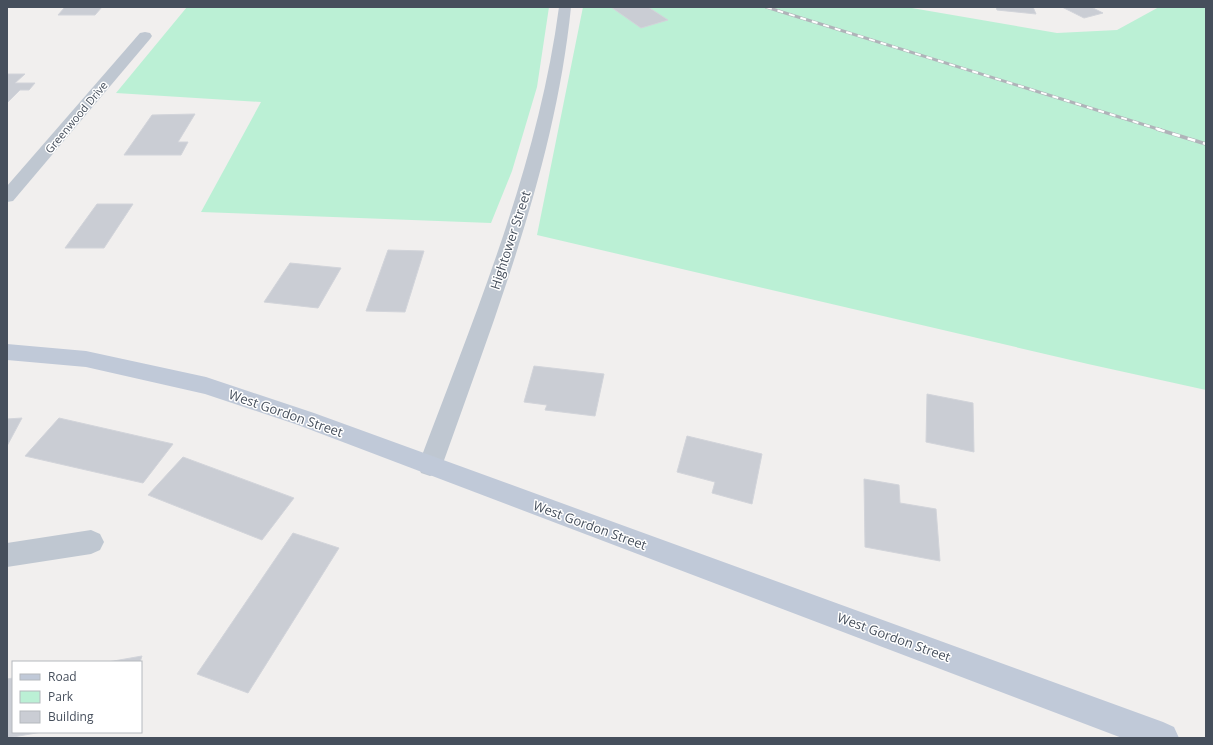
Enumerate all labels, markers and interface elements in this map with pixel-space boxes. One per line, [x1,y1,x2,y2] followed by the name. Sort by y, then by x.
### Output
[41,78,111,156] street label: Greenwood Drive
[486,188,535,292] street label: Hightower Street
[227,385,346,441] street label: West Gordon Street
[531,496,650,554] street label: West Gordon Street
[835,608,954,666] street label: West Gordon Street
[12,661,142,733] legend
[48,668,77,685] text: Road
[48,688,74,705] text: Park
[48,708,94,725] text: Building

